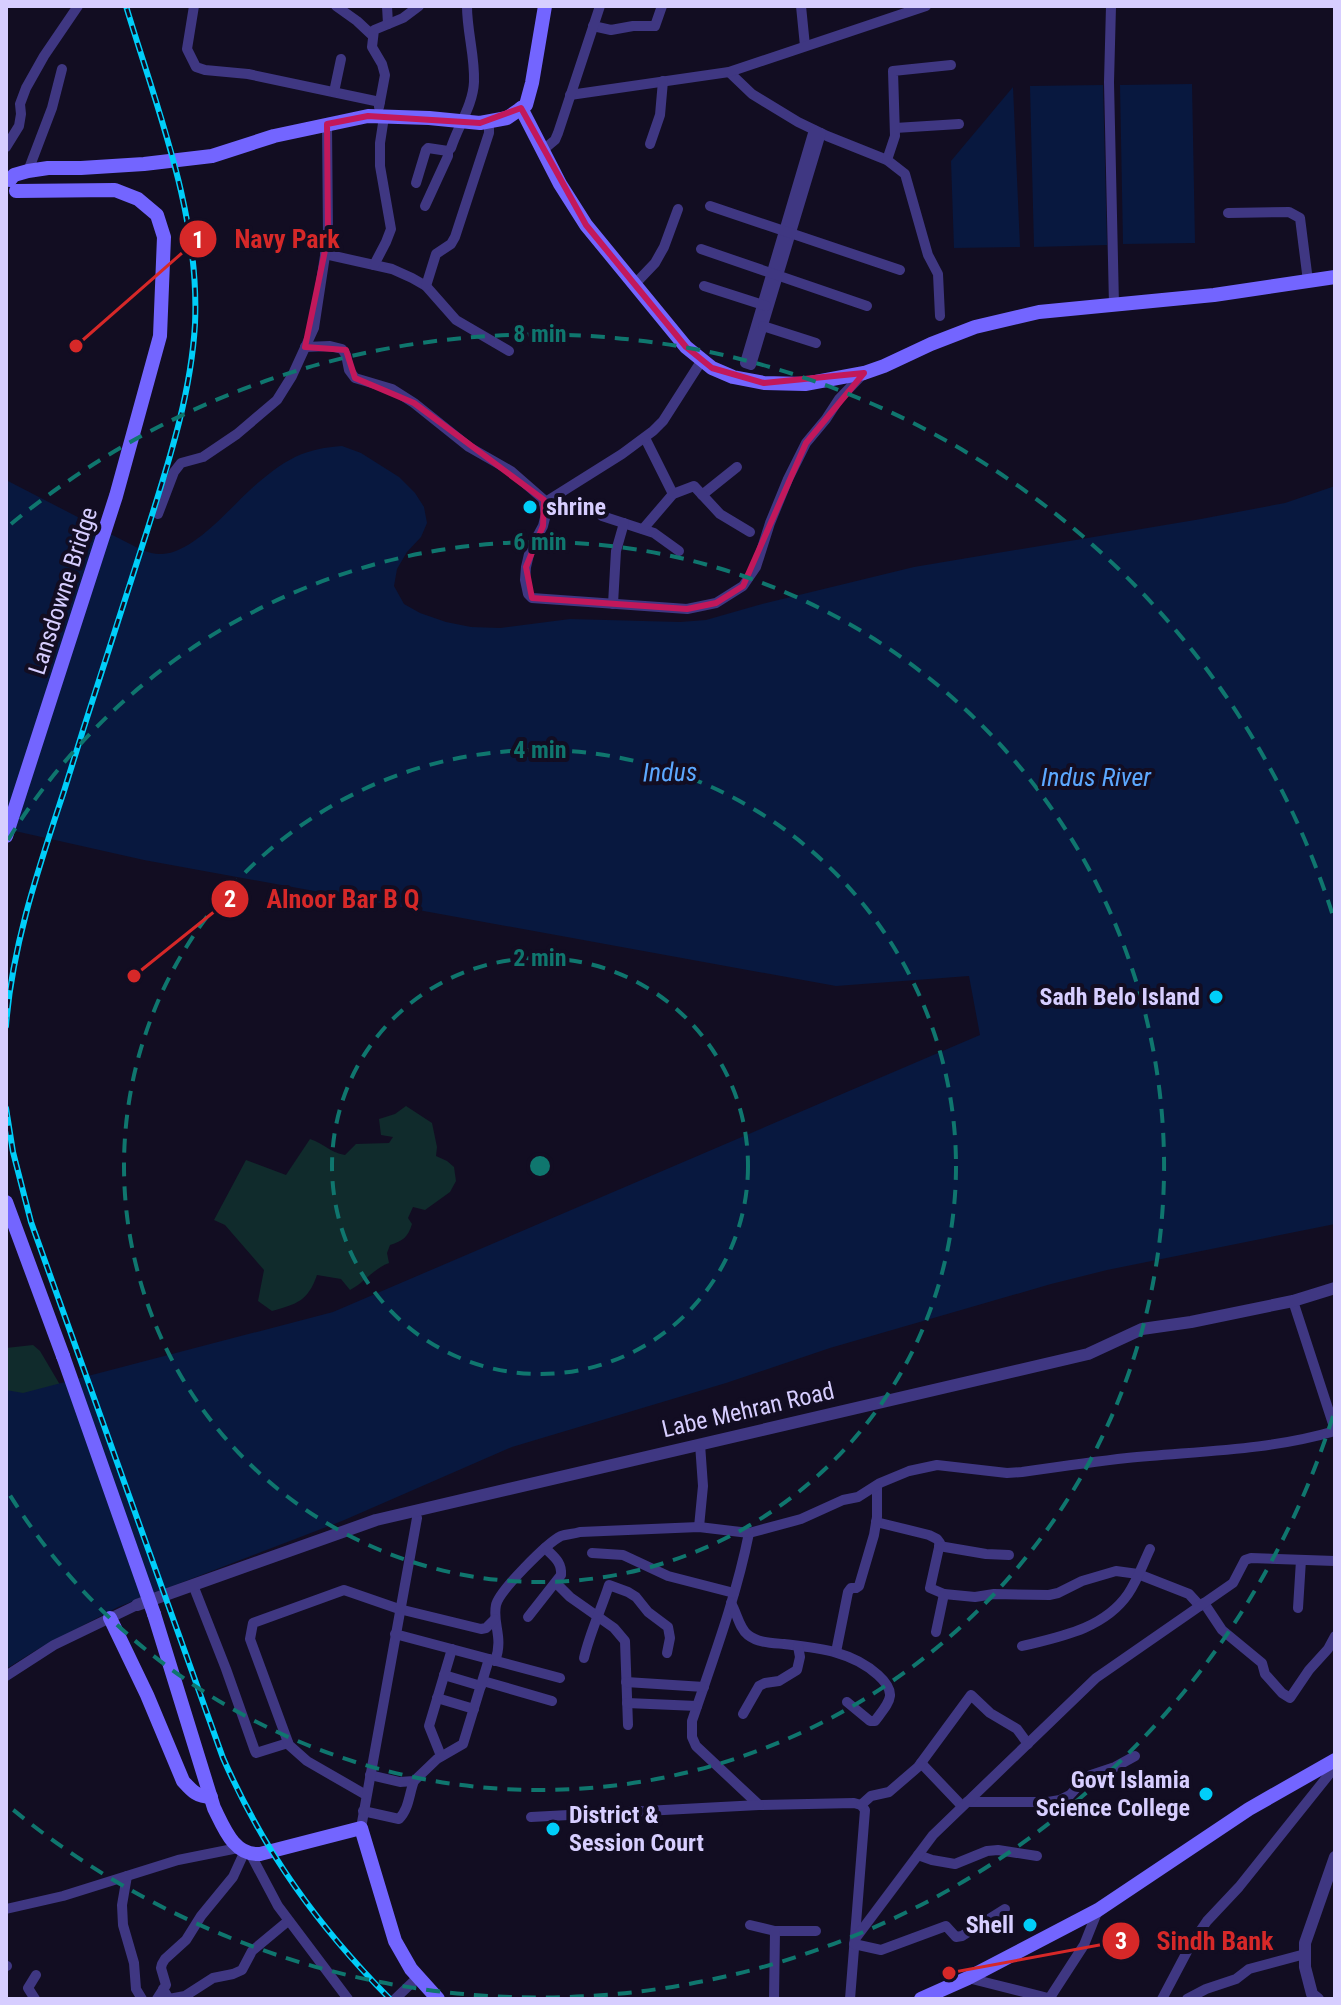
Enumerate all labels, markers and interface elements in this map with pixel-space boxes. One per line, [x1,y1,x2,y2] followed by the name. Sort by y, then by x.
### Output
[178,214,355,264] callout: Navy Park
[234,224,340,254] text: Navy Park
[192,226,204,254] text: 1
[513,320,567,348] text: 8 min
[546,493,606,521] place label: shrine
[521,498,539,516] marker: shrine
[23,504,103,678] street label: Lansdowne Bridge
[513,528,567,556] text: 6 min
[513,736,567,764] text: 4 min
[642,757,698,787] water label: Indus
[1041,762,1152,792] water label: Indus River
[210,874,435,924] callout: Alnoor Bar B Q
[266,884,420,914] text: Alnoor Bar B Q
[224,885,236,913] text: 2
[513,944,567,972] text: 2 min
[1040,983,1200,1011] place label: Sadh Belo Island
[1207,988,1225,1006] marker: Sadh Belo Island
[526,1152,554,1180] centre of rings
[659,1377,837,1443] street label: Labe Mehran Road
[1036,1766,1190,1822] place label: Govt Islamia Science College
[1197,1785,1215,1803] marker: Govt Islamia Science College
[569,1801,704,1857] place label: District & Session Court
[544,1820,562,1838] marker: District & Session Court
[966,1911,1014,1939] place label: Shell
[1021,1916,1039,1934] marker: Shell
[1101,1916,1290,1966] callout: Sindh Bank
[1156,1926,1274,1956] text: Sindh Bank
[1115,1927,1127,1955] text: 3

